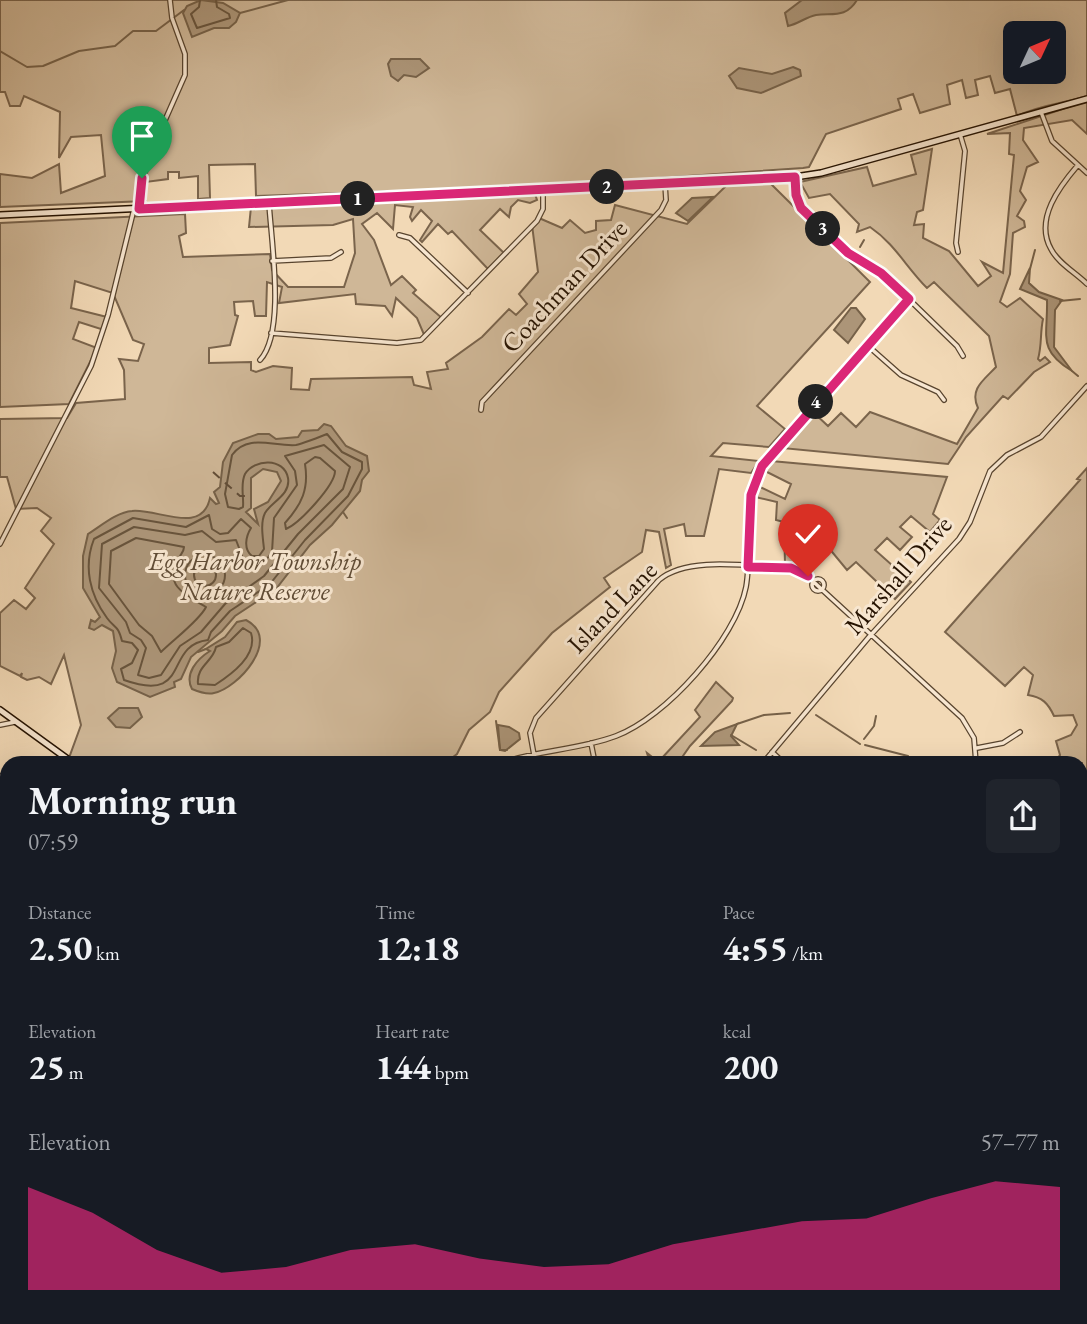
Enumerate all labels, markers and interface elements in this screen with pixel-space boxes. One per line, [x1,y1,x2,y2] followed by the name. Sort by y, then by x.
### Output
[1003,21,1066,84] north arrow
[1003,21,1066,84] map controls
[112,106,172,178] pin
[123,117,161,155] icon: arrive
[590,170,624,204] pin: 2
[601,174,612,199] text: 2
[340,182,376,216] pin: 1
[352,186,363,211] text: 1
[494,212,634,360] street label: Coachman Drive
[806,212,840,246] pin: 3
[817,216,828,241] text: 3
[798,384,834,420] pin: 4
[810,389,821,414] text: 4
[778,504,838,576] pin
[837,508,959,642] street label: Marshall Drive
[789,515,827,553] icon: check
[148,544,362,608] park label: Egg Harbor Township Nature Reserve
[560,554,664,660] street label: Island Lane
[28,776,237,825] text: Morning run
[986,779,1060,853] button: share
[28,827,78,857] text: 07:59
[28,900,91,925] text: Distance
[375,900,415,925] text: Time
[723,900,755,925] text: Pace
[28,925,92,970] text: 2.50
[375,925,459,970] text: 12:18
[723,925,788,970] text: 4:55
[92,941,120,966] text: km
[788,941,823,966] text: /km
[28,1019,96,1044] text: Elevation
[375,1019,449,1044] text: Heart rate
[723,1019,751,1044] text: kcal
[28,1044,65,1089] text: 25
[375,1044,431,1089] text: 144
[723,1044,778,1089] text: 200
[65,1060,84,1085] text: m
[431,1060,469,1085] text: bpm
[28,1127,111,1157] text: Elevation
[981,1127,1060,1157] text: 57–77 m

